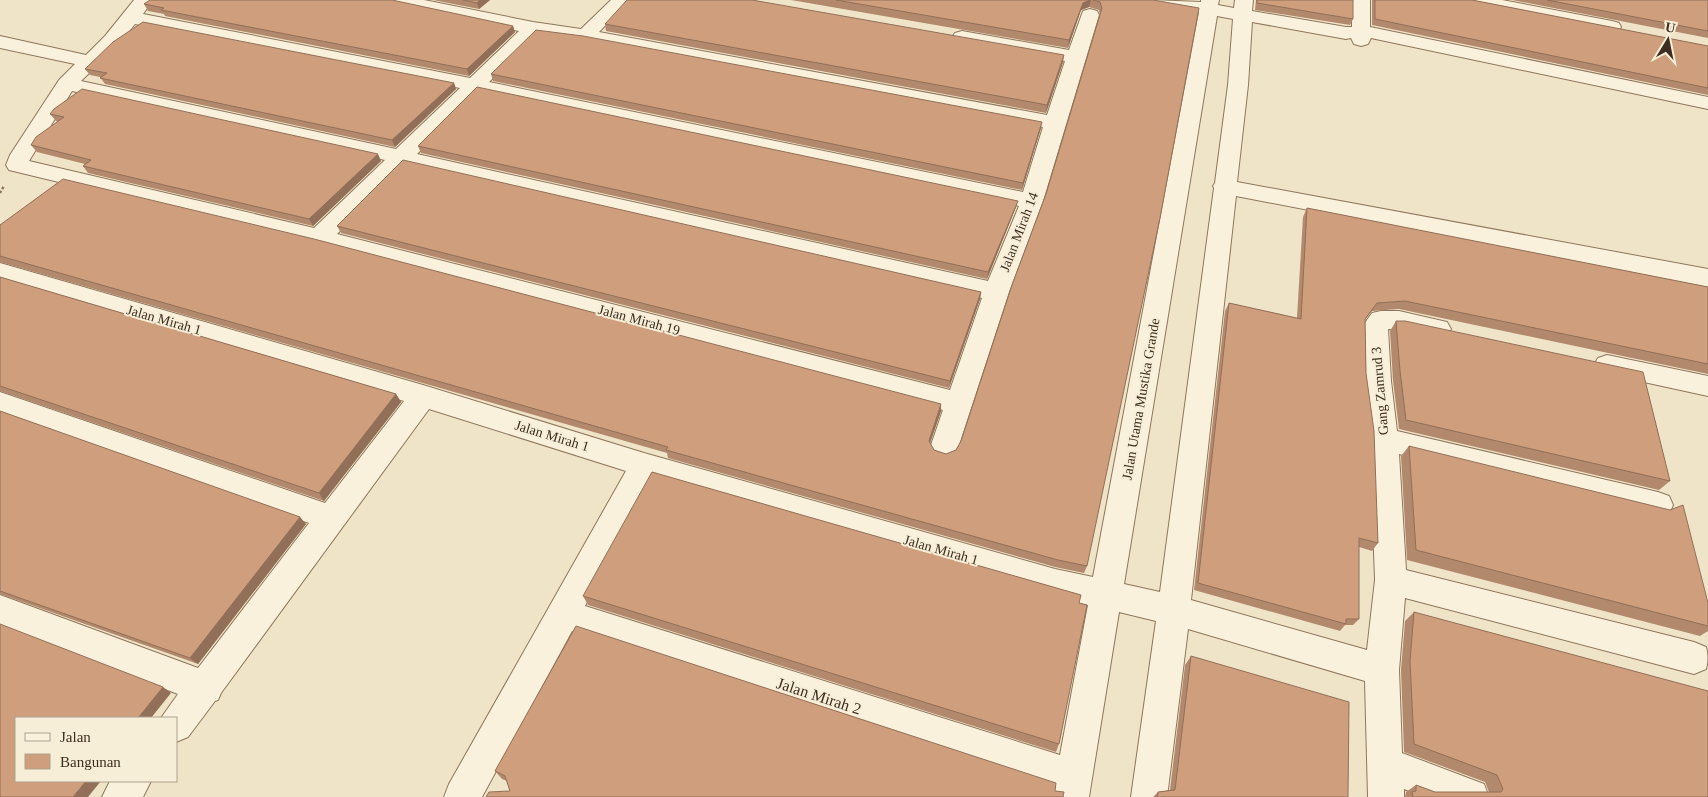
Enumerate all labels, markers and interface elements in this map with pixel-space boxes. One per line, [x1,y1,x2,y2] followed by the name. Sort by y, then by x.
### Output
[1643,15,1693,65] north arrow
[1664,19,1676,36] text: U
[997,190,1041,274] street label: Jalan Mirah 14
[125,302,203,338] street label: Jalan Mirah 1
[596,302,682,338] street label: Jalan Mirah 19
[1119,317,1163,481] street label: Jalan Utama Mustika Grande
[1369,346,1391,436] street label: Gang Zamrud 3
[513,418,591,454] street label: Jalan Mirah 1
[902,532,980,568] street label: Jalan Mirah 1
[775,674,863,718] street label: Jalan Mirah 2
[15,717,178,782] legend
[60,729,91,745] text: Jalan
[60,754,121,770] text: Bangunan

